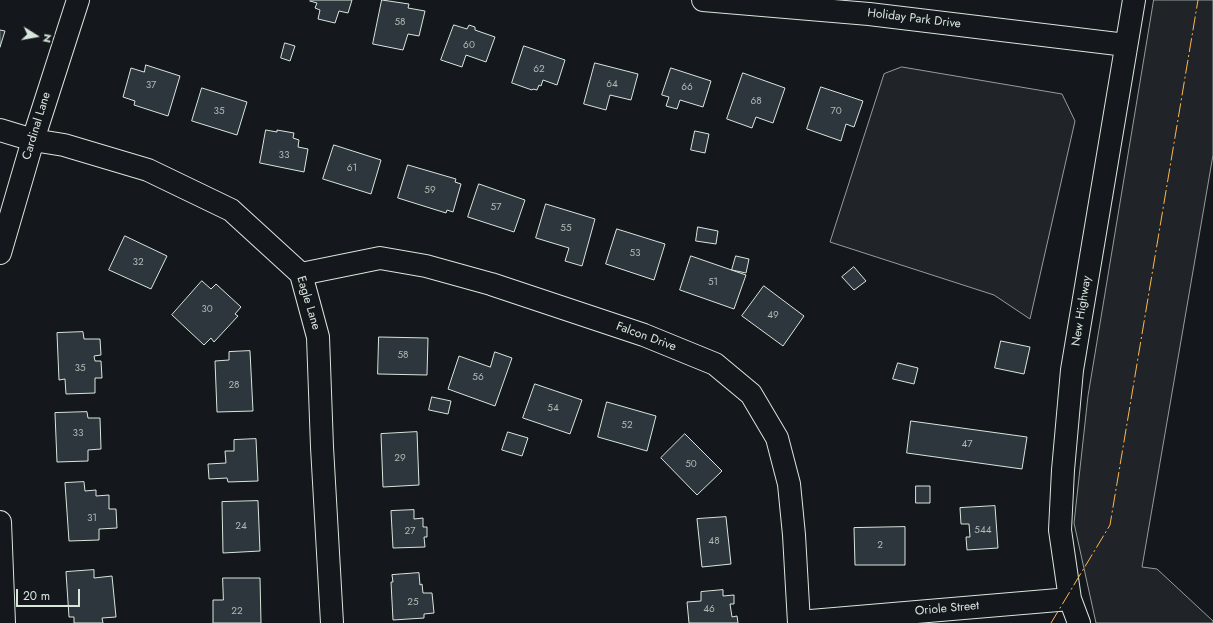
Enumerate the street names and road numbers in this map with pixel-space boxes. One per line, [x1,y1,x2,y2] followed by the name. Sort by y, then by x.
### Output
[866,6,962,32] street label: Holiday Park Drive
[20,90,54,162] street label: Cardinal Lane
[293,274,323,332] street label: Eagle Lane
[1069,275,1095,347] street label: New Highway
[614,319,678,355] street label: Falcon Drive
[914,599,980,619] street label: Oriole Street

